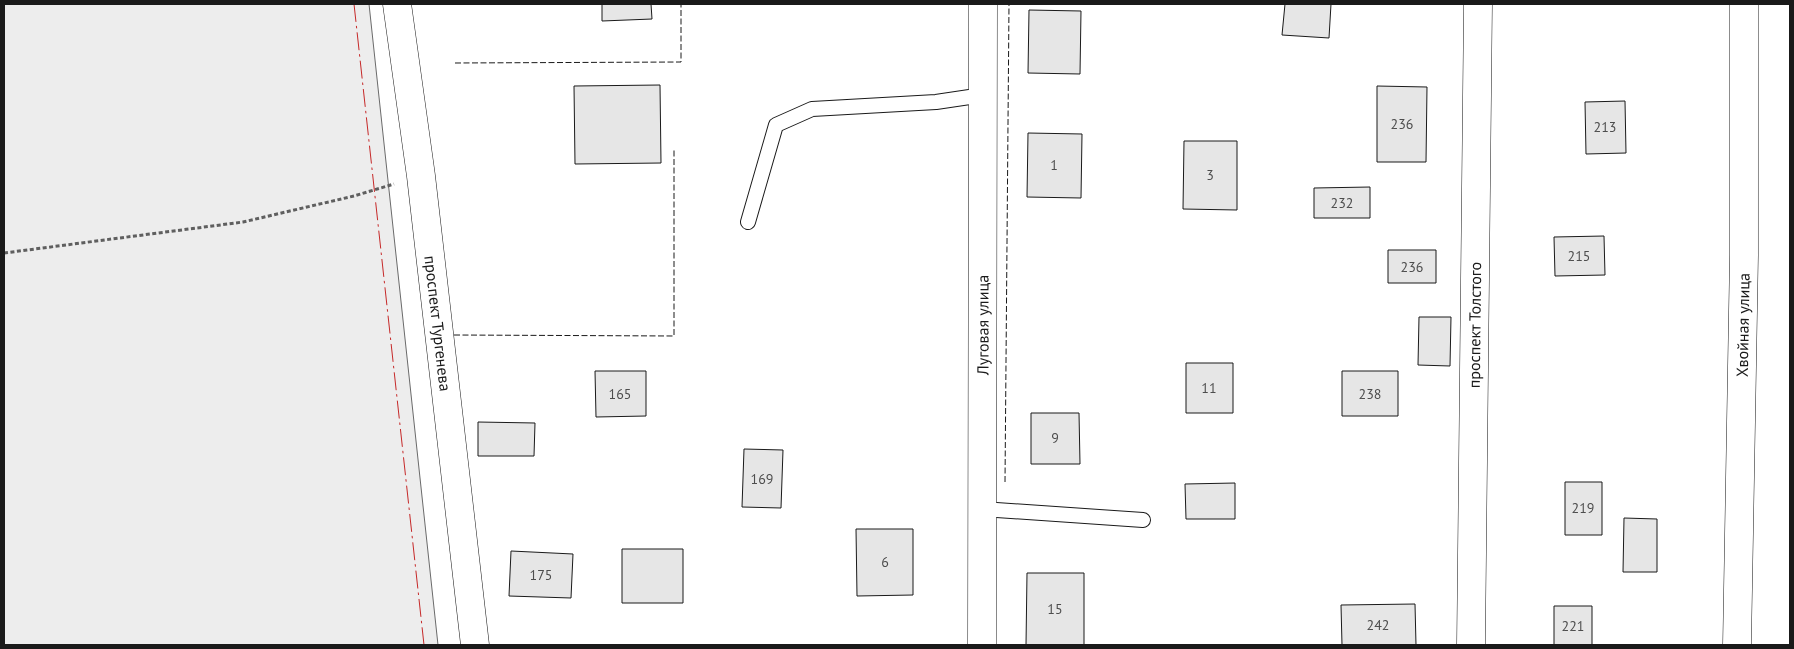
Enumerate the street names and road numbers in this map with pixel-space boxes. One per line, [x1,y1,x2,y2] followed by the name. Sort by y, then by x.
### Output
[420,254,456,392] street label: проспект Тургенева
[1464,262,1485,388] street label: проспект Толстого
[1732,273,1754,377] street label: Хвойная улица
[972,275,993,376] street label: Луговая улица

